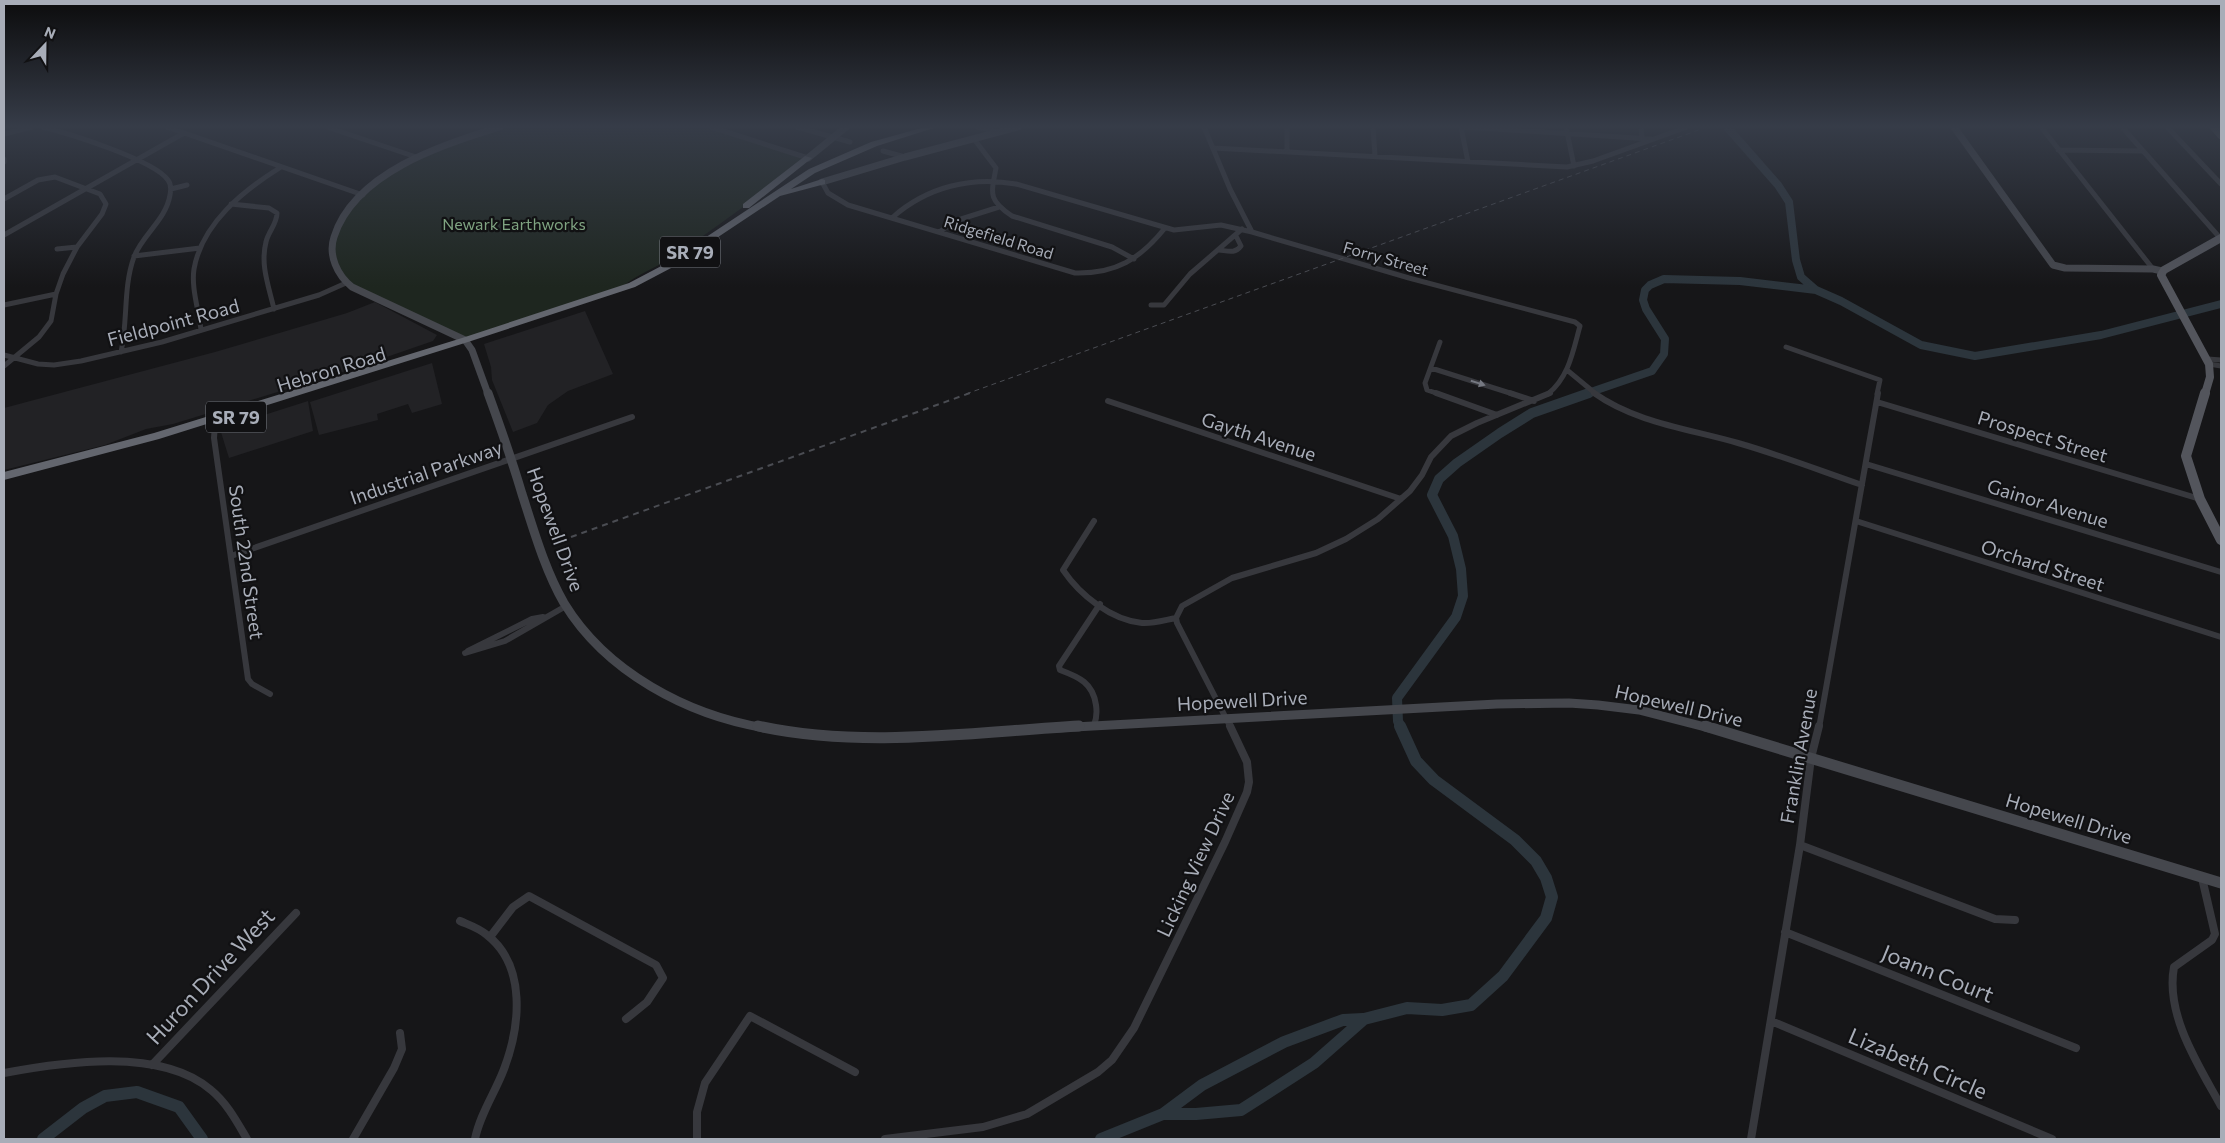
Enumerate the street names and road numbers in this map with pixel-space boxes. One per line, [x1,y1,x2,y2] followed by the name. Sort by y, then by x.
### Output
[942,211,1056,263] street label: Ridgefield Road
[660,236,720,268] road number: SR 79
[1341,237,1431,279] street label: Forry Street
[104,293,242,351] street label: Fieldpoint Road
[274,341,388,397] street label: Hebron Road
[206,402,266,432] road number: SR 79
[1975,405,2111,467] street label: Prospect Street
[1199,407,1319,465] street label: Gayth Avenue
[347,435,505,509] street label: Industrial Parkway
[523,464,589,594] street label: Hopewell Drive
[1985,474,2111,532] street label: Gainor Avenue
[225,483,269,641] street label: South 22nd Street
[1978,534,2108,596] street label: Orchard Street
[1613,679,1745,731] street label: Hopewell Drive
[1176,685,1308,715] street label: Hopewell Drive
[1775,687,1821,825] street label: Franklin Avenue
[1151,788,1239,940] street label: Licking View Drive
[2003,788,2135,848] street label: Hopewell Drive
[140,902,280,1050] street label: Huron Drive West
[1878,938,1998,1008] street label: Joann Court
[1845,1022,1991,1104] street label: Lizabeth Circle

